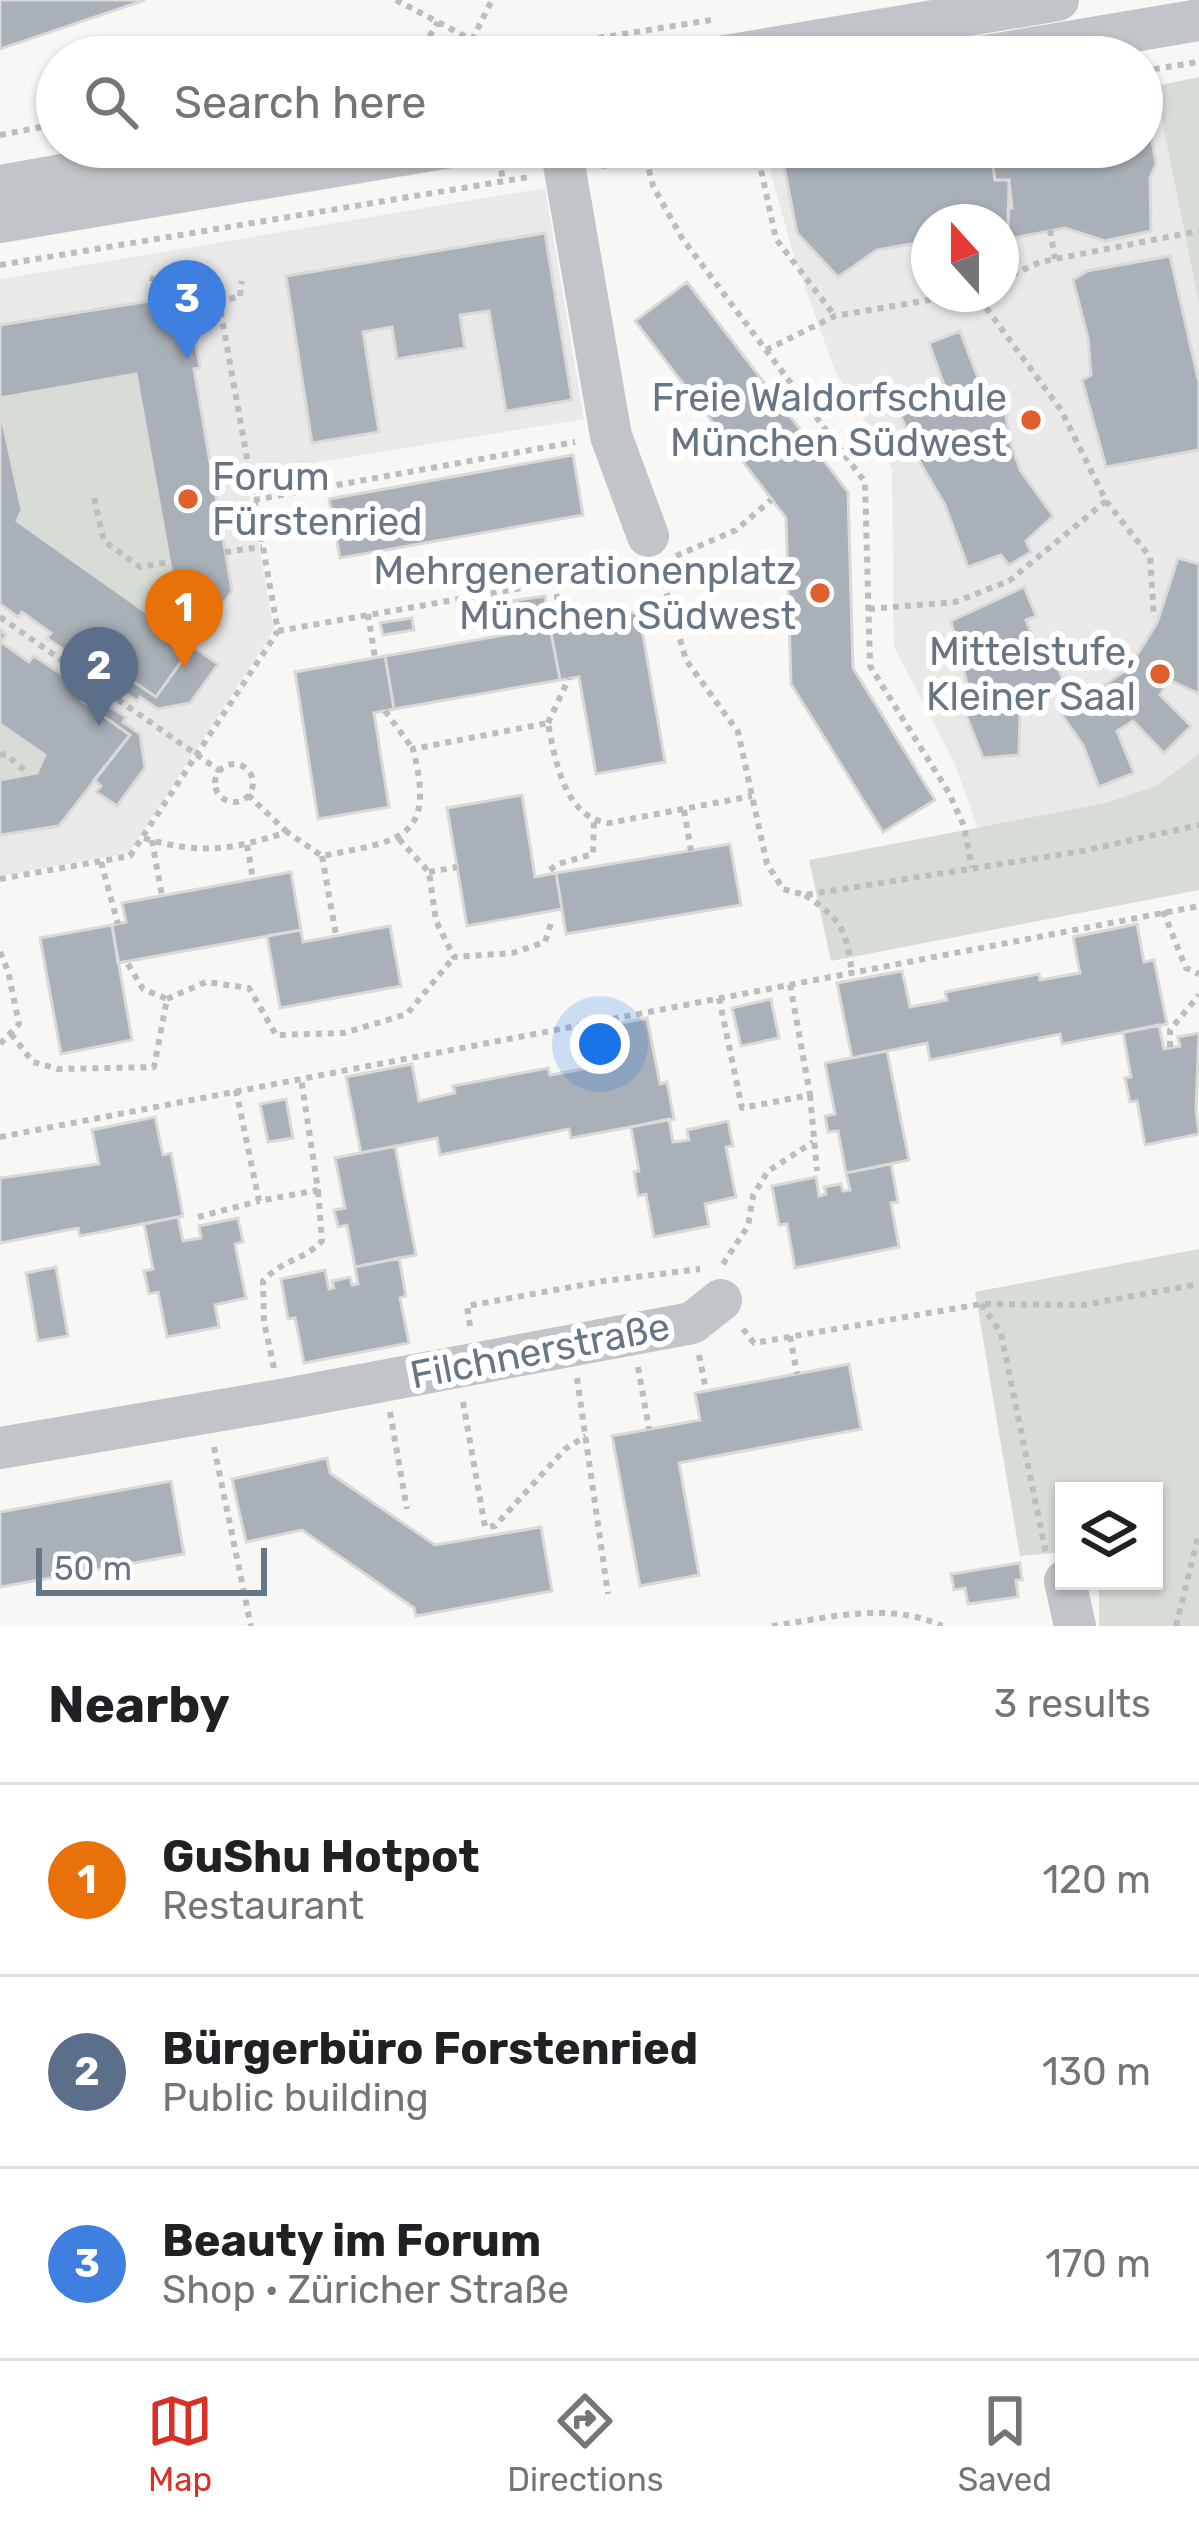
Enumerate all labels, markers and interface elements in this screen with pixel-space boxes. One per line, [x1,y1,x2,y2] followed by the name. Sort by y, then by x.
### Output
[36,36,1163,168] search box
[78,69,144,135] icon: search
[174,76,426,129] text: Search here
[911,204,1019,312] north arrow
[148,260,226,359] pin: 3
[652,375,1007,466] place label: Freie Waldorfschule München Südwest
[1018,407,1044,433] marker: Freie Waldorfschule München Südwest
[212,454,423,545] place label: Forum Fürstenried
[175,486,201,512] marker: Forum Fürstenried
[373,548,796,639] place label: Mehrgenerationenplatz München Südwest
[145,569,223,668] pin: 1
[807,580,833,606] marker: Mehrgenerationenplatz München Südwest
[60,627,138,726] pin: 2
[926,629,1136,720] place label: Mittelstufe, Kleiner Saal
[1147,661,1173,687] marker: Mittelstufe, Kleiner Saal
[570,1014,630,1074] your location
[406,1303,674,1399] street label: Filchnerstraße
[1055,1482,1163,1590] map controls
[1055,1482,1163,1590] button: layers
[36,1542,267,1595] scale bar
[54,1549,132,1588] text: 50 m
[48,1674,230,1735] text: Nearby
[994,1681,1151,1727] text: 3 results
[162,1830,480,1883] text: GuShu Hotpot
[77,1857,97,1903] text: 1
[1042,1857,1151,1903] text: 120 m
[162,1883,364,1929] text: Restaurant
[162,2022,698,2075] text: Bürgerbüro Forstenried
[74,2049,100,2095] text: 2
[1042,2049,1151,2095] text: 130 m
[162,2075,429,2121] text: Public building
[162,2214,541,2267] text: Beauty im Forum
[74,2241,100,2287] text: 3
[1045,2241,1151,2287] text: 170 m
[162,2267,569,2313] text: Shop · Züricher Straße
[147,2388,213,2499] tab: Map
[507,2388,664,2499] tab: Directions
[958,2388,1052,2499] tab: Saved

